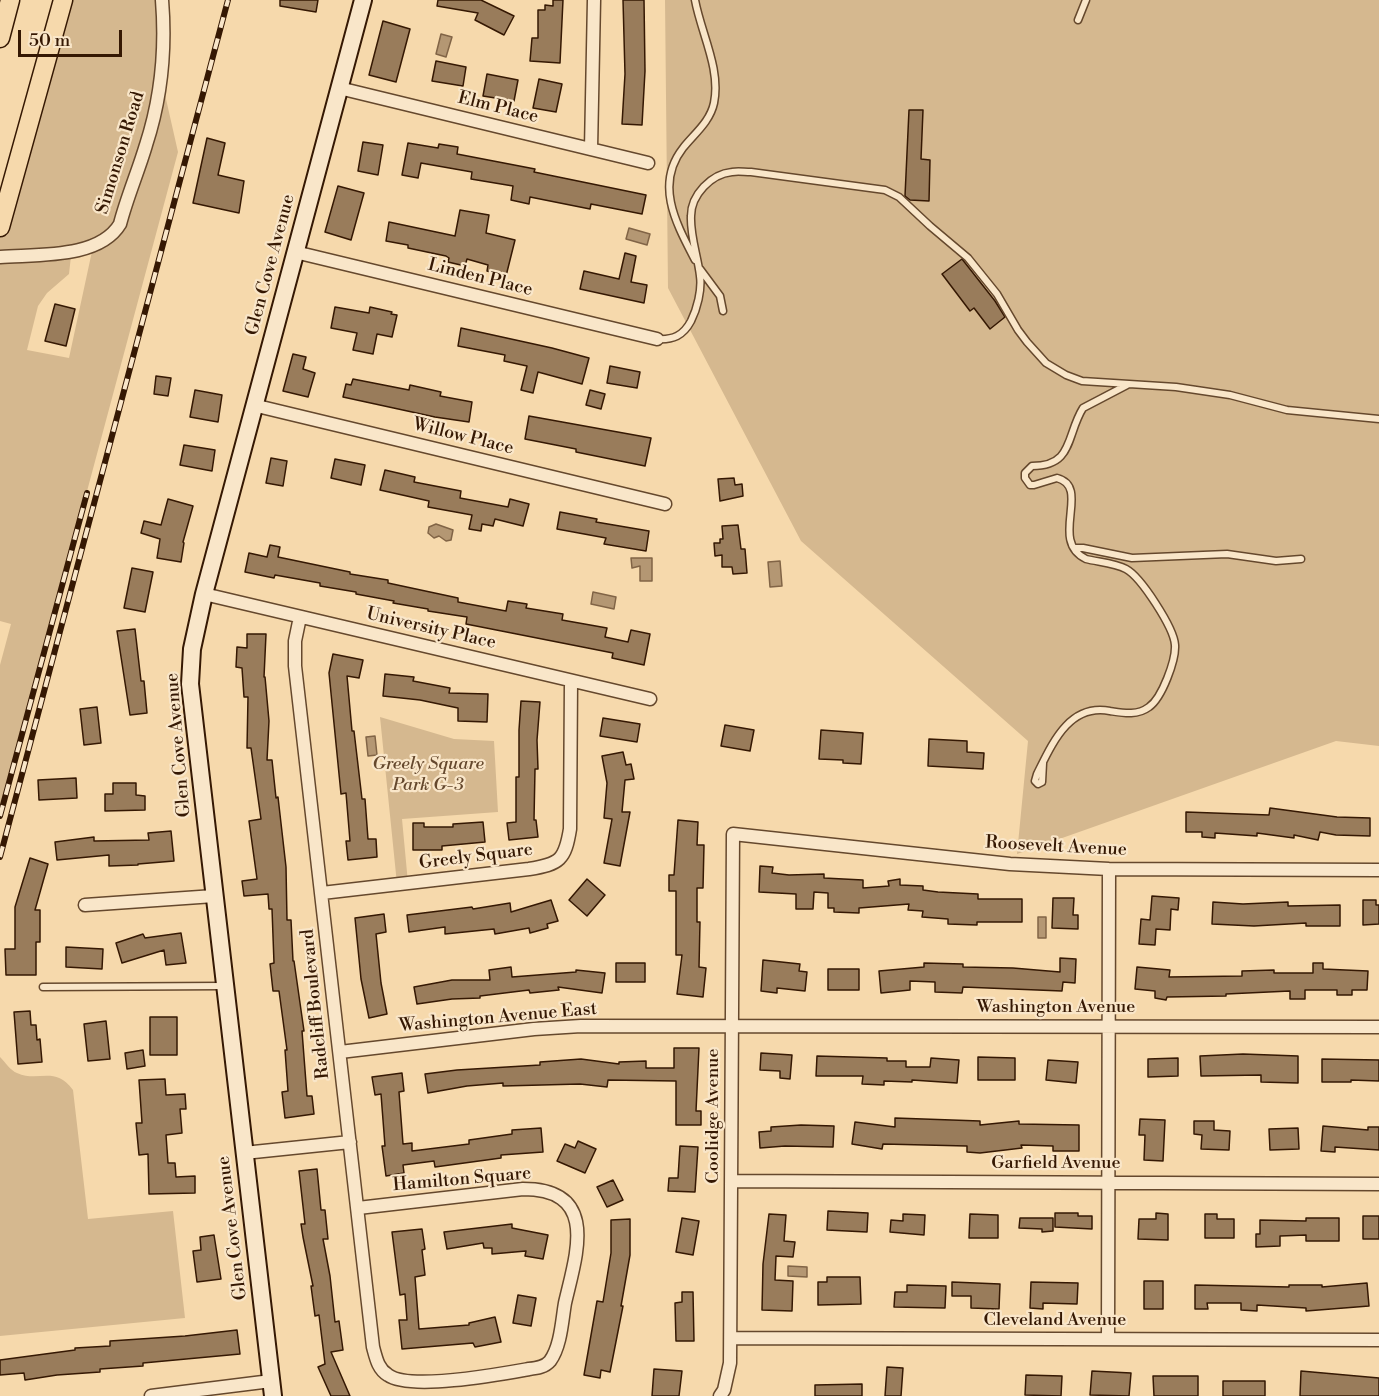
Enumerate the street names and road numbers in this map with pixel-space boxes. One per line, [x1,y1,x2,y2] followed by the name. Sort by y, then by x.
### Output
[456,88,540,128] street label: Elm Place
[92,89,150,217] street label: Simonson Road
[242,192,300,338] street label: Glen Cove Avenue
[425,255,535,301] street label: Linden Place
[410,414,516,460] street label: Willow Place
[364,604,498,654] street label: University Place
[162,672,196,818] street label: Glen Cove Avenue
[985,833,1127,861] street label: Roosevelt Avenue
[418,839,534,875] street label: Greely Square
[297,928,335,1080] street label: Radcliff Boulevard
[977,997,1135,1019] street label: Washington Avenue
[398,999,598,1037] street label: Washington Avenue East
[703,1048,725,1184] street label: Coolidge Avenue
[991,1153,1121,1175] street label: Garfield Avenue
[213,1155,253,1301] street label: Glen Cove Avenue
[392,1163,532,1197] street label: Hamilton Square
[984,1310,1126,1332] street label: Cleveland Avenue

